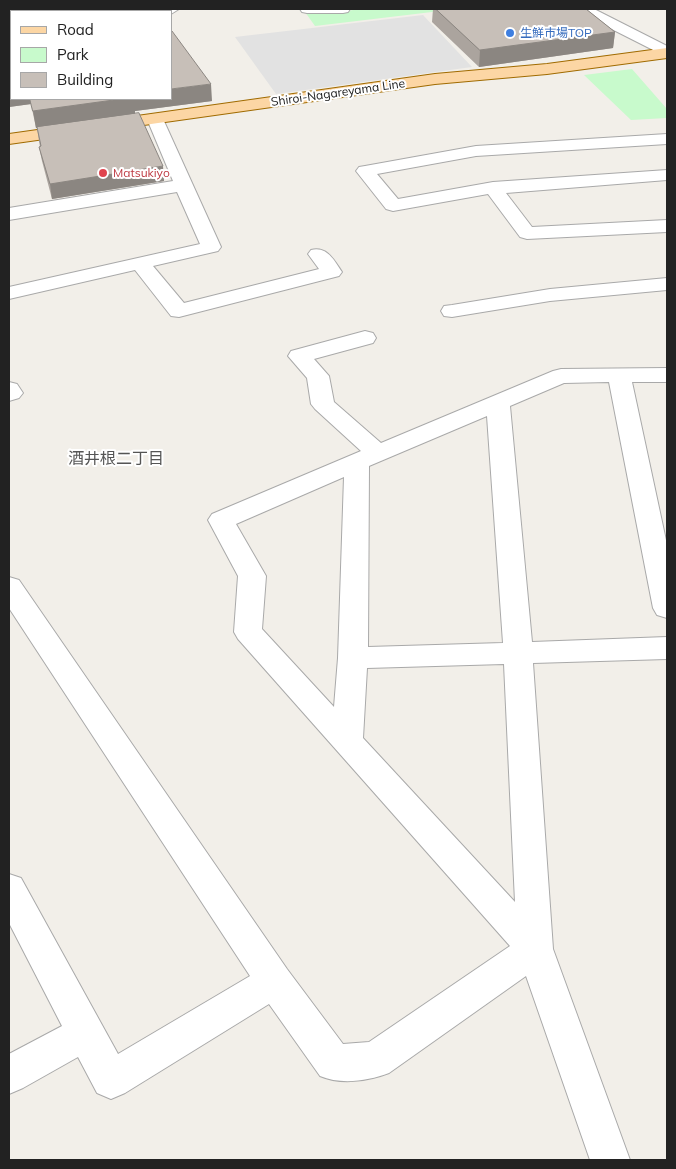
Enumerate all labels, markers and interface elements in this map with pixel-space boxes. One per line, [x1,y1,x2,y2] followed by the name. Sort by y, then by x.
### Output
[10,10,172,100] legend
[57,20,94,39] text: Road
[520,26,592,40] place label: 生鮮市場TOP
[504,27,516,39] marker: 生鮮市場TOP
[57,45,89,64] text: Park
[57,70,113,89] text: Building
[270,76,406,110] street label: Shiroi-Nagareyama Line
[113,166,170,180] place label: Matsukiyo
[97,167,109,179] marker: Matsukiyo
[68,449,164,469] district label: 酒井根二丁目

